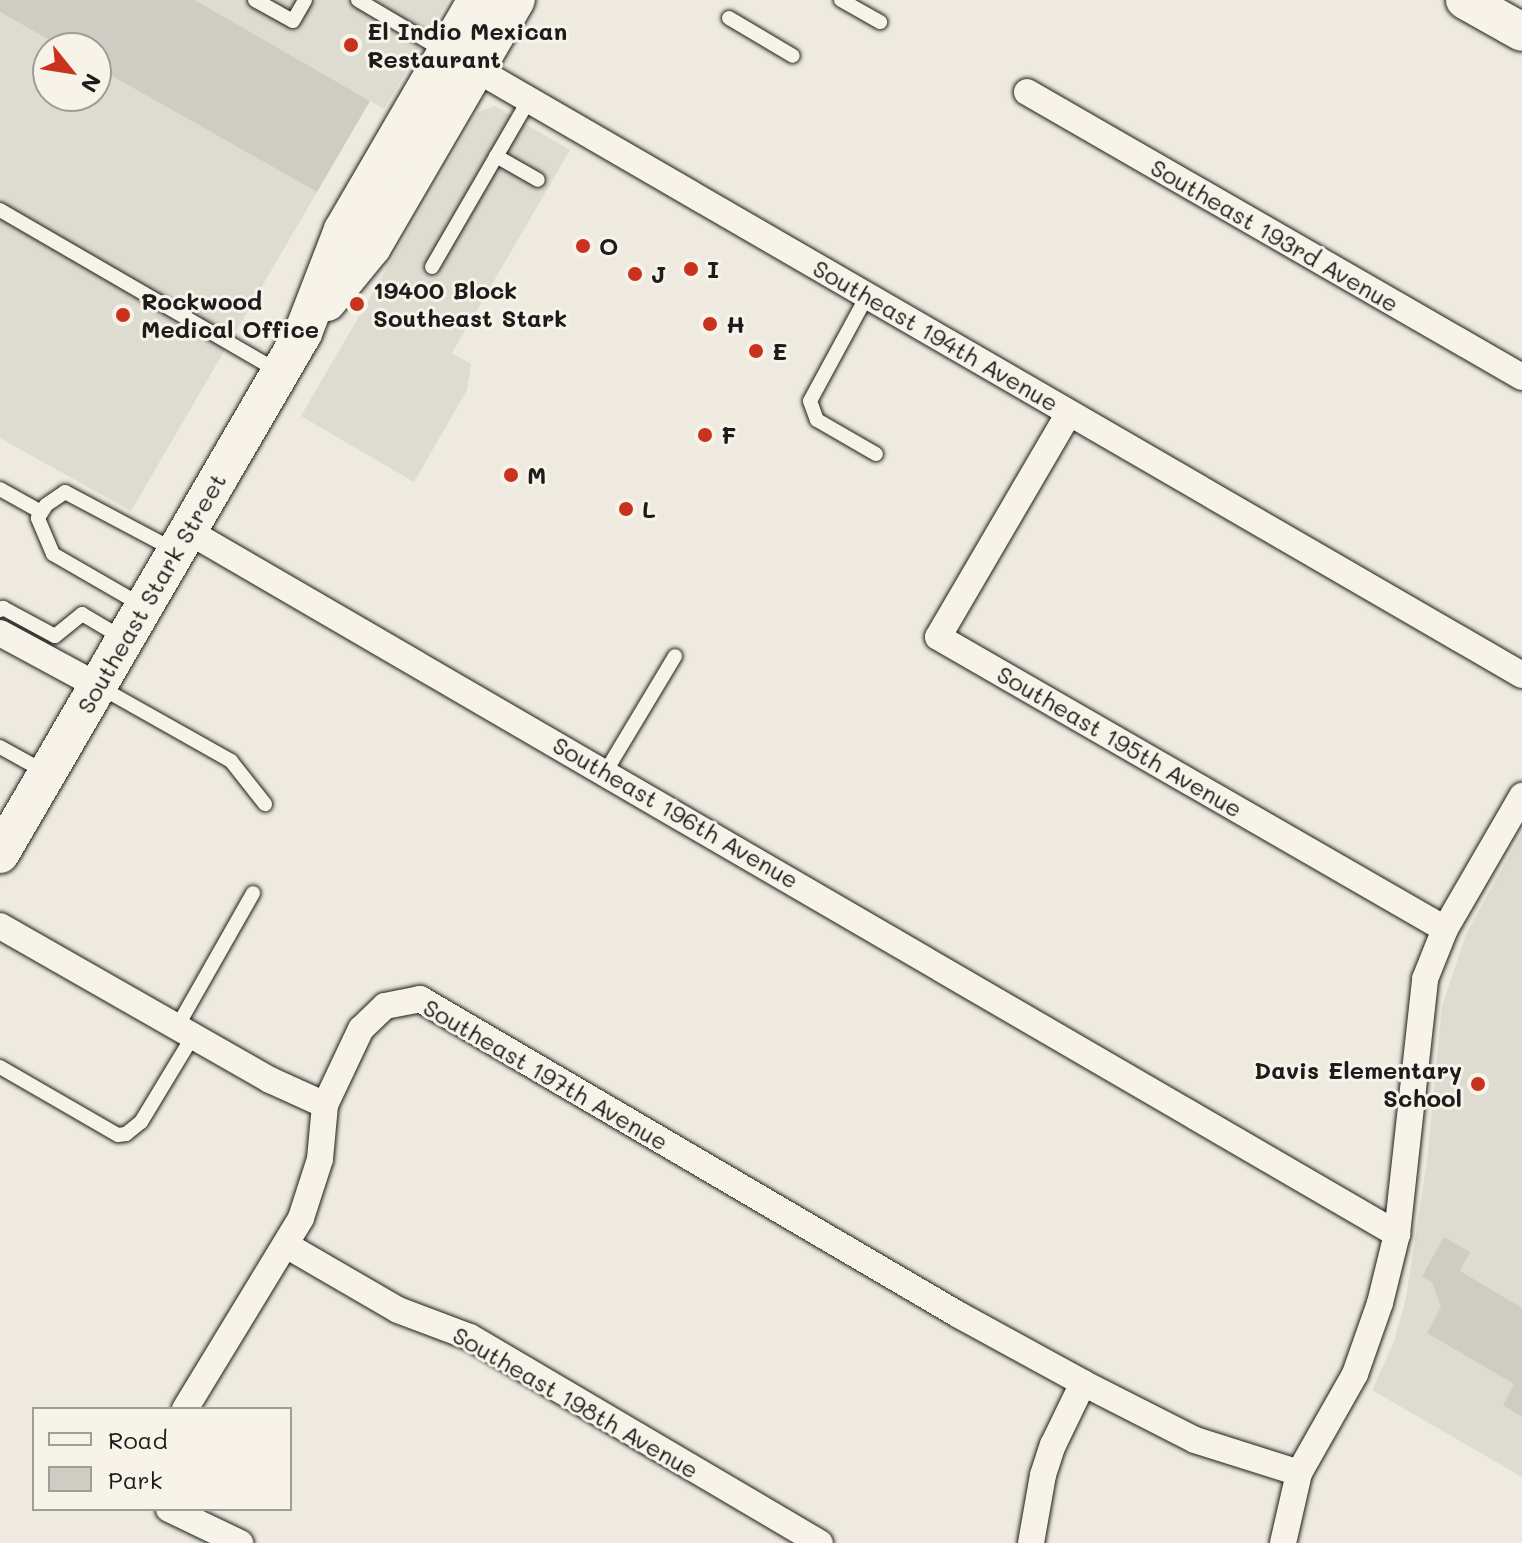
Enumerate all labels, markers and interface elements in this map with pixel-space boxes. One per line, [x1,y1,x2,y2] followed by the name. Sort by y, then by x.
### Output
[367,17,567,73] place label: El Indio Mexican Restaurant
[32,32,112,112] north arrow
[342,36,360,54] marker: El Indio Mexican Restaurant
[75,69,108,98] text: N
[1146,152,1404,318] street label: Southeast 193rd Avenue
[599,232,618,260] place label: O
[574,237,592,255] marker: O
[808,253,1064,417] street label: Southeast 194th Avenue
[707,255,719,283] place label: I
[651,260,667,288] place label: J
[682,260,700,278] marker: I
[626,265,644,283] marker: J
[373,276,567,332] place label: 19400 Block Southeast Stark
[141,287,319,343] place label: Rockwood Medical Office
[348,295,366,313] marker: 19400 Block Southeast Stark
[112,304,134,326] marker: Rockwood Medical Office
[726,310,745,338] place label: H
[701,315,719,333] marker: H
[772,337,787,365] place label: E
[747,342,765,360] marker: E
[721,421,736,449] place label: F
[696,426,714,444] marker: F
[527,461,546,489] place label: M
[502,466,520,484] marker: M
[70,468,232,718] street label: Southeast Stark Street
[642,495,656,523] place label: L
[617,500,635,518] marker: L
[992,659,1248,823] street label: Southeast 195th Avenue
[548,730,804,894] street label: Southeast 196th Avenue
[419,992,673,1156] street label: Southeast 197th Avenue
[1254,1056,1462,1112] place label: Davis Elementary School
[1469,1075,1487,1093] marker: Davis Elementary School
[448,1320,704,1484] street label: Southeast 198th Avenue
[32,1407,292,1511] legend
[108,1424,168,1455] text: Road
[108,1464,162,1495] text: Park

